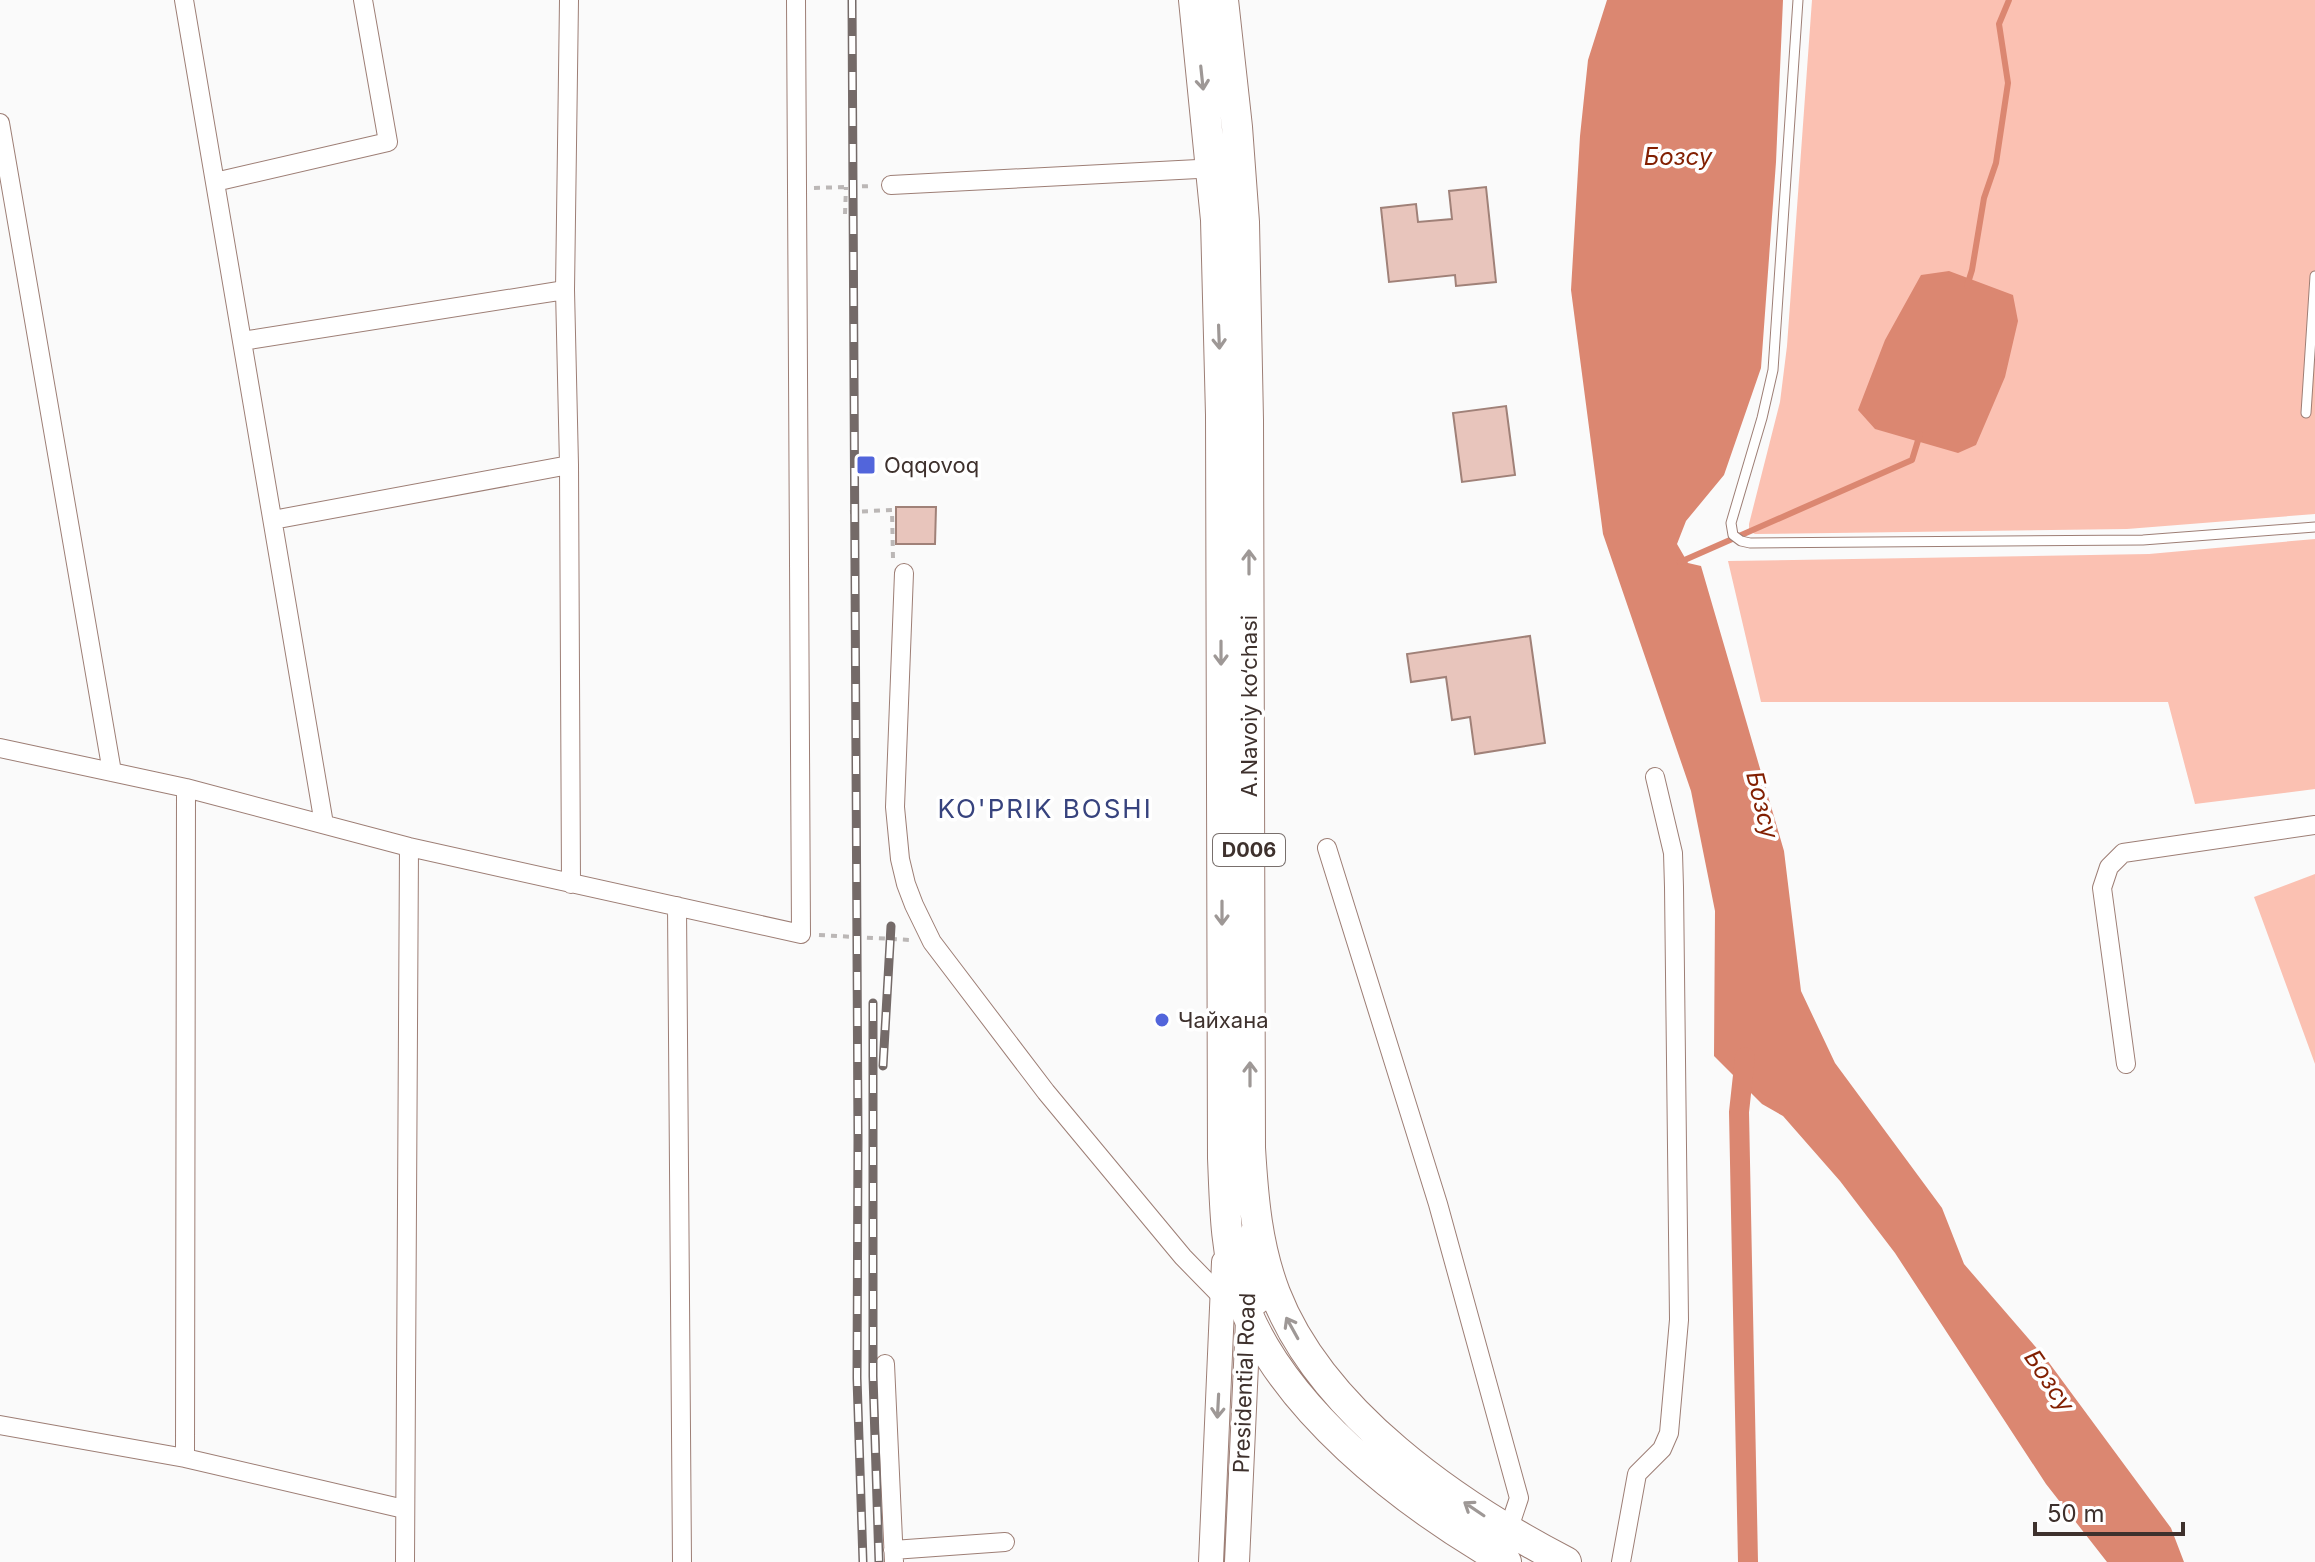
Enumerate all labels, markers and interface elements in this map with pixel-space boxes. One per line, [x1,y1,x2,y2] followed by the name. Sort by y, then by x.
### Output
[1195,64,1210,90] one-way arrow
[1644,142,1713,171] water label: Бозсу
[1211,323,1226,350] one-way arrow
[884,452,979,478] place label: Oqqovoq
[855,454,877,476] marker: Oqqovoq
[1241,549,1257,576] one-way arrow
[1236,615,1262,797] street label: A.Navoiy ko‘chasi
[1213,639,1229,666] one-way arrow
[1740,768,1785,842] water label: Бозсу
[937,793,1153,824] district label: KO'PRIK BOSHI
[1213,834,1285,866] road number: D006
[1214,899,1230,926] one-way arrow
[1178,1007,1269,1033] place label: Чайхана
[1153,1011,1171,1029] marker: Чайхана
[1242,1061,1258,1088] one-way arrow
[1228,1292,1260,1474] street label: Presidential Road
[1283,1316,1299,1340] one-way arrow
[2018,1344,2081,1418] water label: Бозсу
[1211,1392,1226,1419] one-way arrow
[2035,1486,2183,1536] scale bar
[2047,1499,2105,1528] text: 50 m
[1464,1501,1486,1517] one-way arrow

